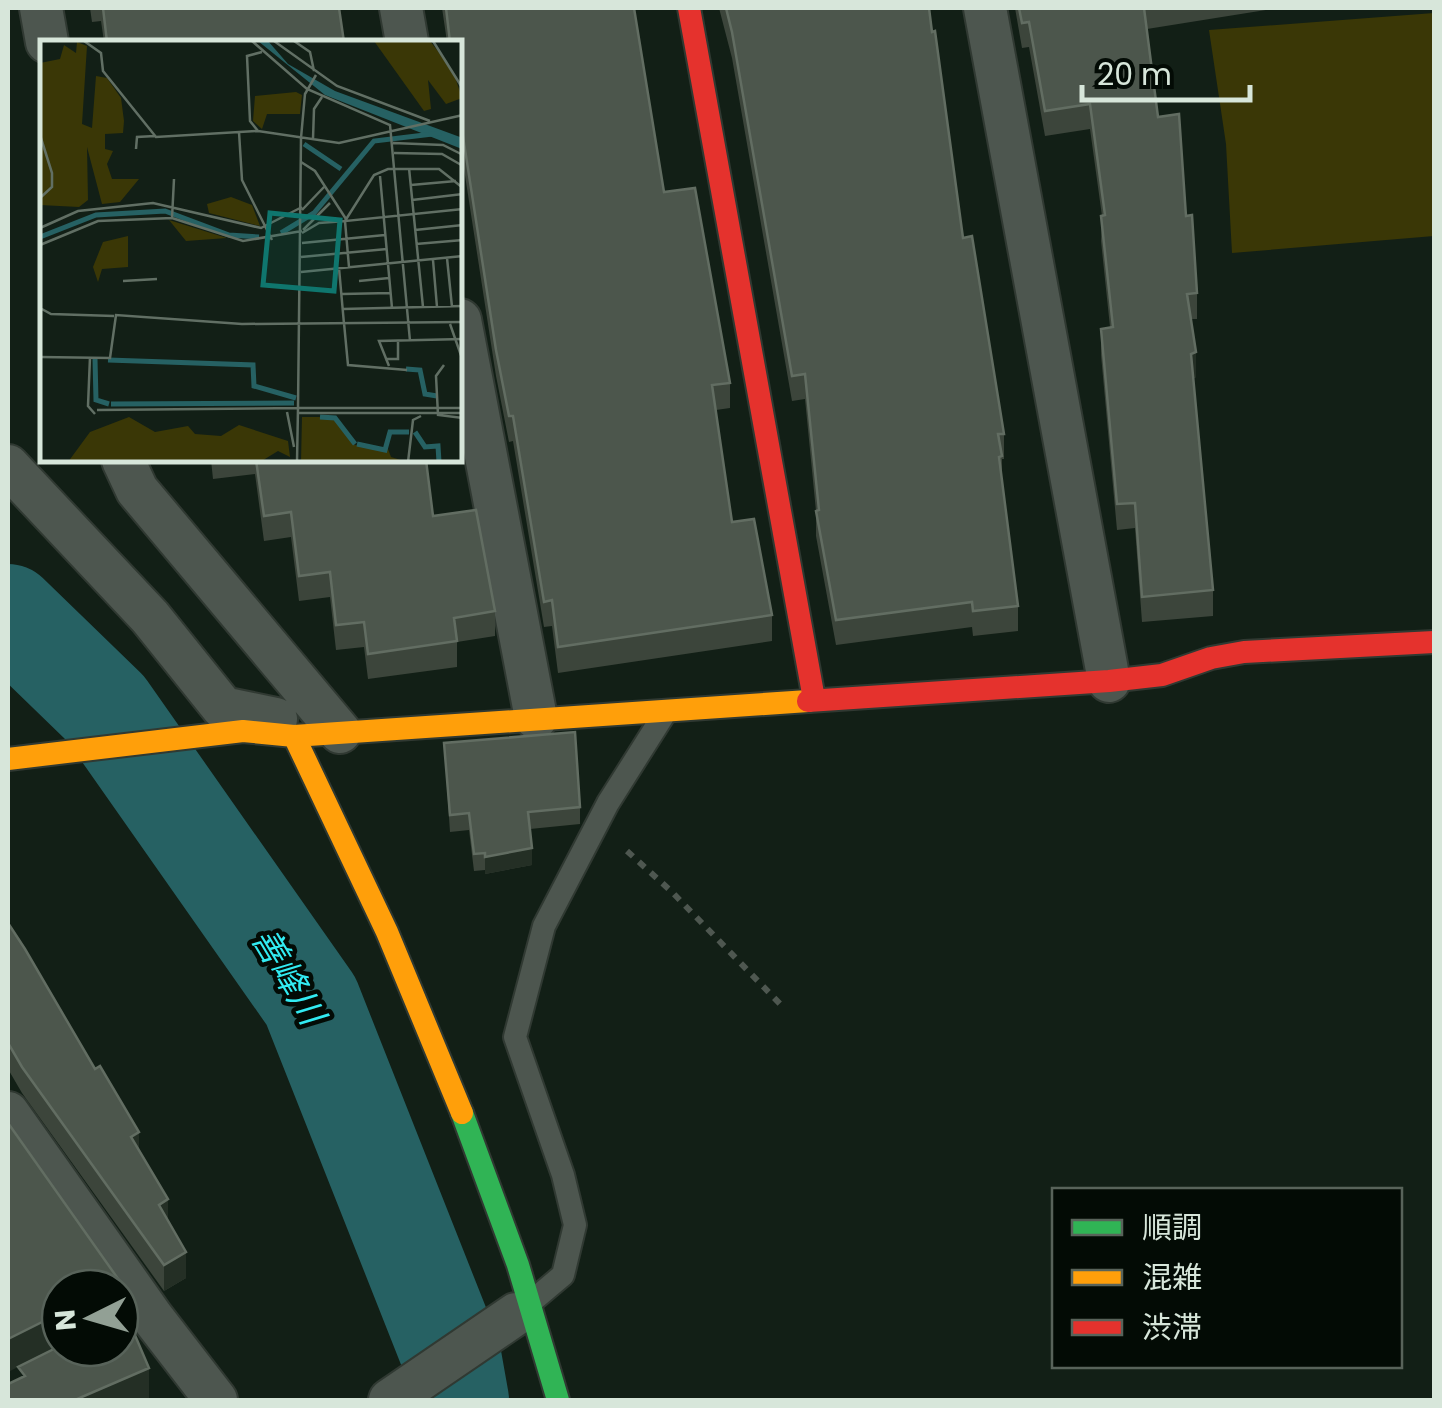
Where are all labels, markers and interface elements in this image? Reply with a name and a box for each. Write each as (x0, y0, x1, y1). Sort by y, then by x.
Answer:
inset map (40, 40, 462, 462)
scale bar (1082, 40, 1250, 102)
text: 20 m (1097, 53, 1172, 96)
water label: 善峰川 (240, 918, 339, 1037)
legend (1052, 1188, 1402, 1368)
text: 順調 (1142, 1206, 1202, 1249)
text: 混雑 (1142, 1256, 1202, 1299)
north arrow (40, 1268, 140, 1368)
text: 渋滞 (1142, 1306, 1202, 1349)
text: N (45, 1308, 86, 1332)

